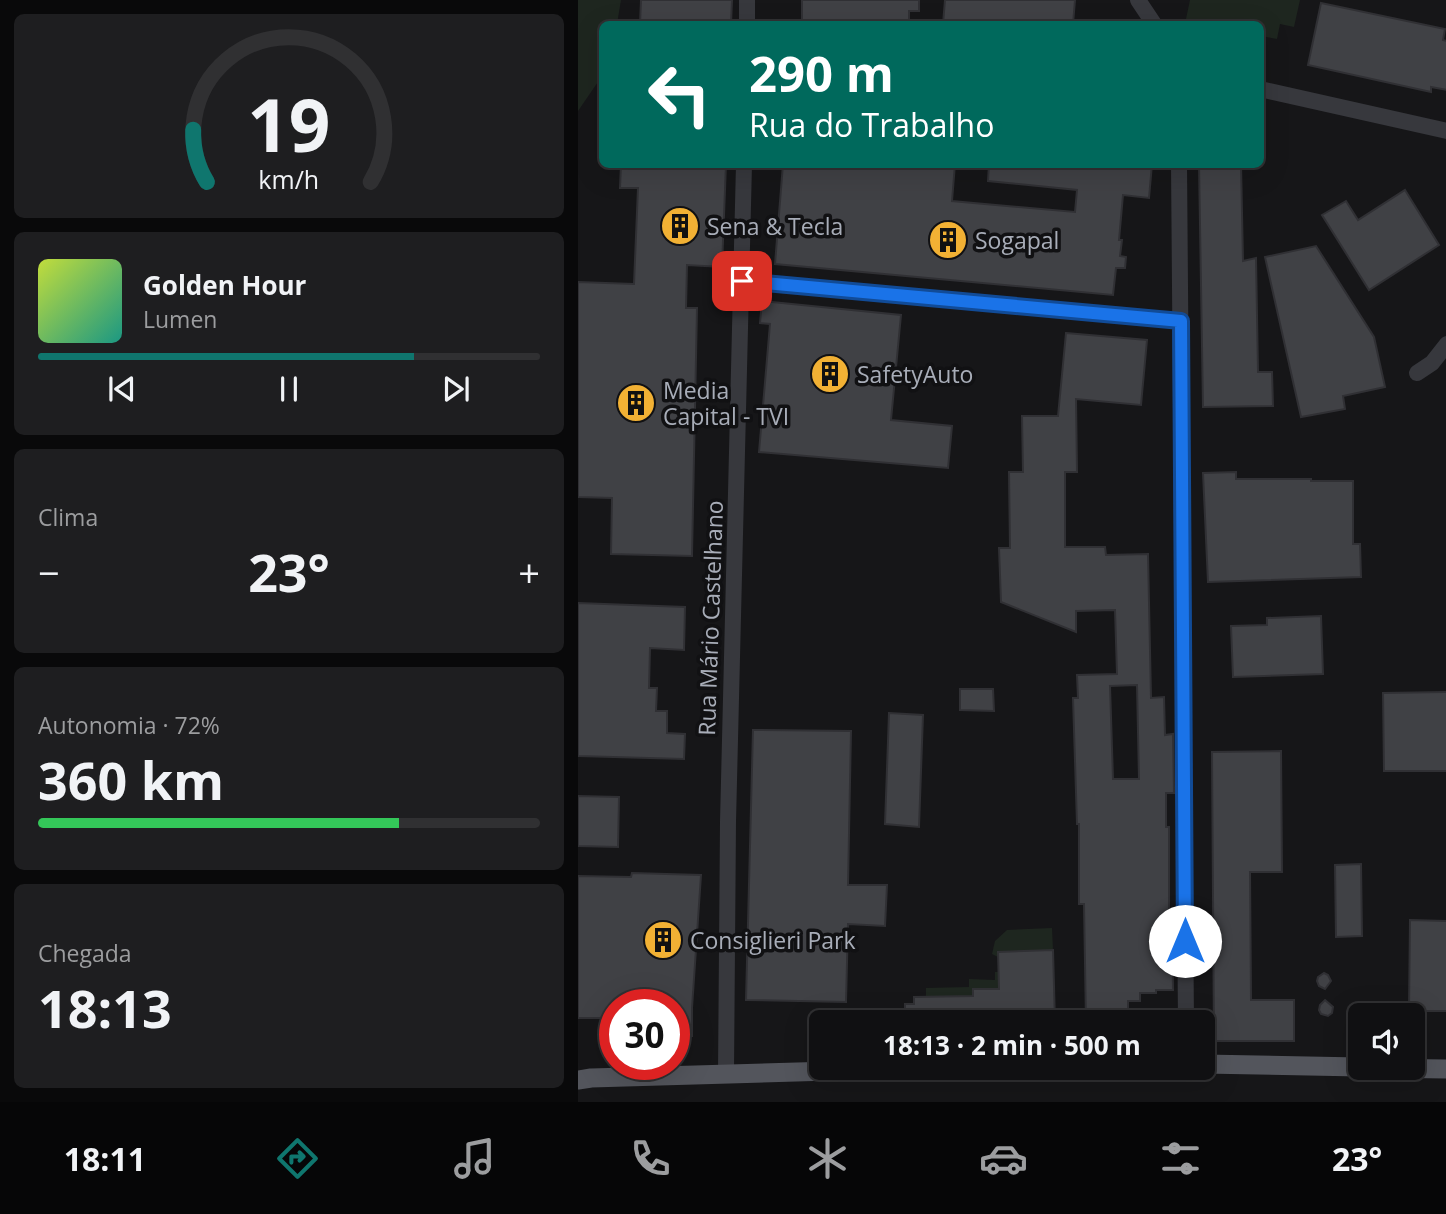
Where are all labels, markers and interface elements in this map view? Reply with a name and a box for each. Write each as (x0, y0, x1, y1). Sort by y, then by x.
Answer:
text: 290 m (749, 40, 894, 106)
icon: left (634, 49, 725, 140)
text: 19 (247, 74, 331, 173)
text: Rua do Trabalho (749, 103, 994, 146)
text: km/h (259, 162, 319, 196)
building icon: Sena & Tecla (659, 205, 701, 247)
place label: Sena & Tecla (707, 210, 843, 242)
building icon: Sogapal (927, 219, 969, 261)
place label: Sogapal (975, 224, 1059, 256)
pin (712, 251, 772, 311)
icon: arrive (723, 262, 761, 300)
text: Golden Hour (143, 267, 306, 303)
text: Lumen (143, 303, 217, 335)
building icon: SafetyAuto (809, 353, 851, 395)
place label: SafetyAuto (857, 358, 973, 390)
icon: previous (103, 370, 141, 408)
icon: pause (270, 370, 308, 408)
icon: next (437, 370, 475, 408)
place label: Media Capital - TVI (663, 374, 789, 432)
building icon: Media Capital - TVI (615, 382, 657, 424)
street label: Rua Mário Castelhano (690, 500, 730, 736)
text: Clima (38, 501, 98, 533)
text: 23° (248, 536, 330, 607)
text: − (38, 546, 60, 598)
text: + (518, 546, 540, 598)
text: Autonomia · 72% (38, 709, 220, 741)
text: 360 km (38, 744, 224, 815)
position arrow (1148, 904, 1222, 978)
building icon: Consiglieri Park (642, 919, 684, 961)
place label: Consiglieri Park (690, 924, 856, 956)
text: Chegada (38, 937, 132, 969)
text: 18:13 (38, 972, 172, 1043)
speed limit sign: 30 (599, 989, 690, 1080)
map controls (1348, 1003, 1425, 1080)
button: sound (1348, 1003, 1425, 1080)
text: 18:13 · 2 min · 500 m (883, 1027, 1141, 1063)
icon: directions (273, 1134, 322, 1183)
icon: music (450, 1134, 499, 1183)
icon: phone (626, 1134, 675, 1183)
icon: climate (803, 1134, 852, 1183)
icon: car (979, 1134, 1028, 1183)
icon: filters (1156, 1134, 1205, 1183)
text: 18:11 (64, 1137, 146, 1180)
text: 23° (1332, 1137, 1382, 1180)

